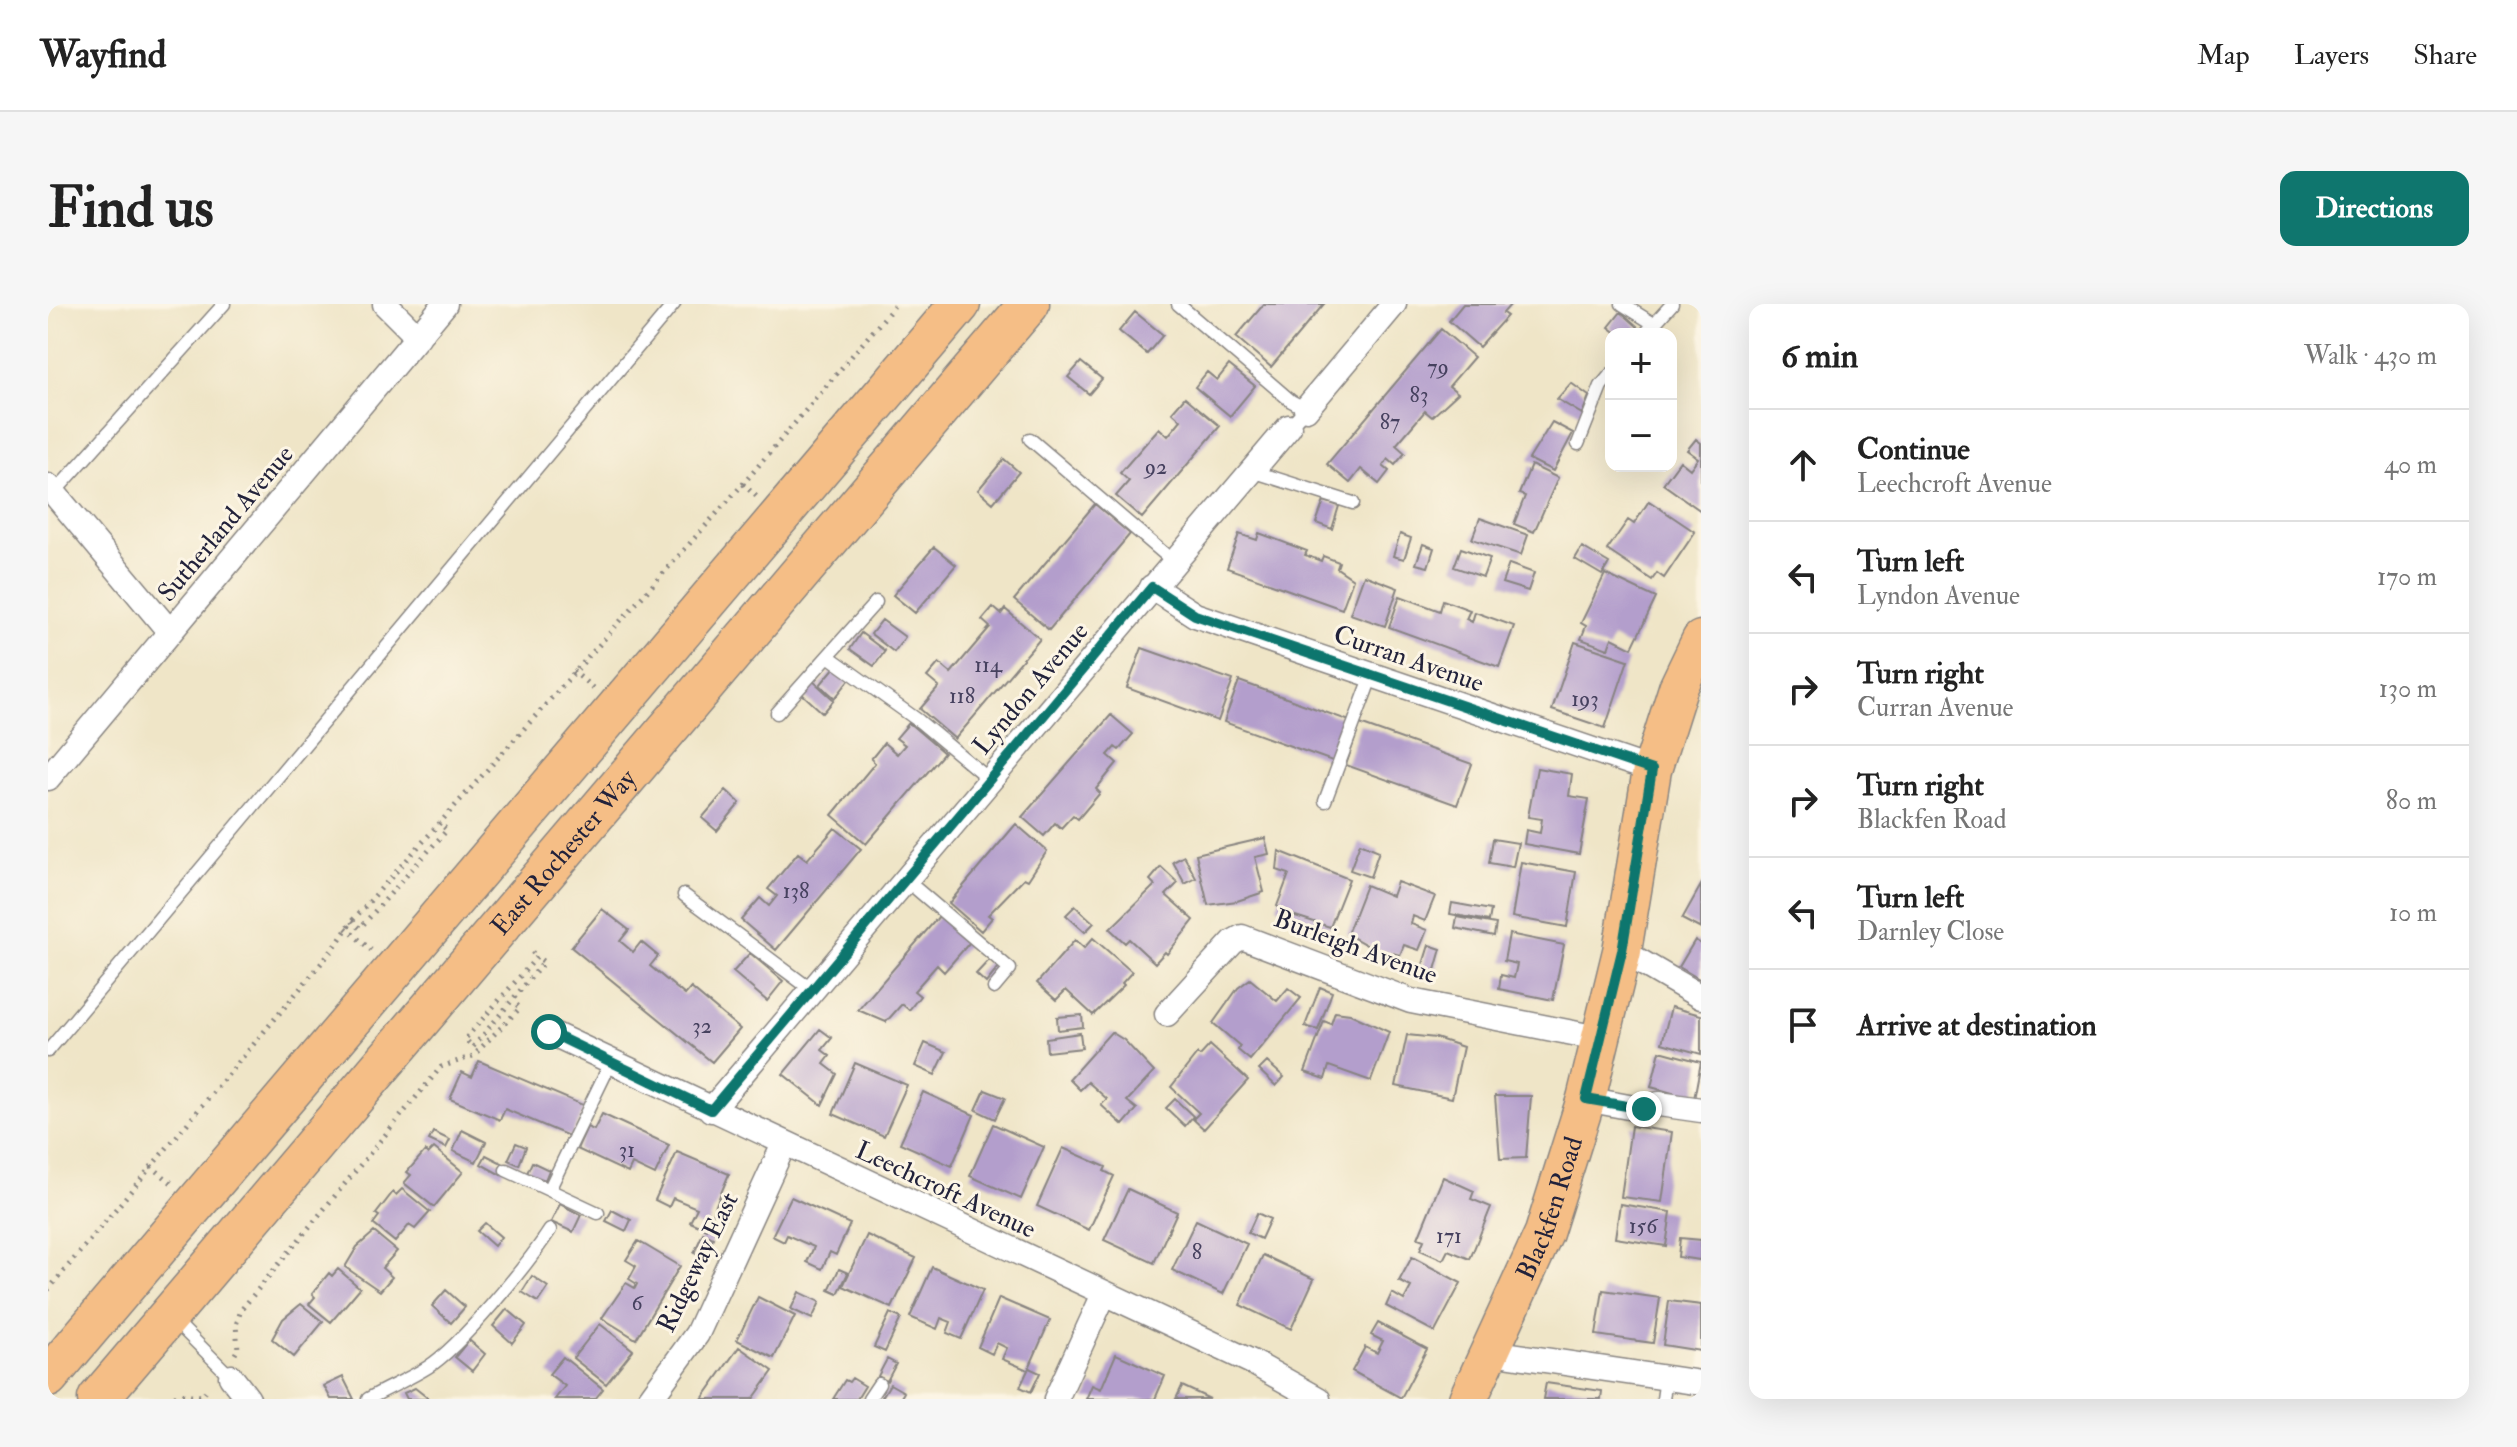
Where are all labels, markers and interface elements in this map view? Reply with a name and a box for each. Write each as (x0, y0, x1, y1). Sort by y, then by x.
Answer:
text: Wayfind (40, 31, 166, 79)
text: Map (2197, 38, 2250, 73)
text: Layers (2294, 38, 2369, 73)
text: Share (2413, 38, 2477, 73)
button: Directions (2280, 171, 2469, 246)
text: Find us (48, 173, 214, 244)
map controls (1605, 328, 1677, 472)
button: + (1605, 328, 1677, 400)
text: 6 min (1781, 335, 1858, 378)
text: Walk · 430 m (2304, 340, 2437, 372)
house number: 79 (1427, 353, 1449, 381)
house number: 83 (1410, 381, 1428, 409)
button: − (1605, 400, 1677, 472)
house number: 87 (1380, 408, 1400, 436)
text: Continue (1857, 431, 1970, 468)
street label: Sutherland Avenue (151, 439, 301, 608)
icon: ahead (1781, 443, 1825, 487)
text: 40 m (2384, 449, 2437, 481)
house number: 92 (1143, 453, 1167, 481)
text: Leechcroft Avenue (1857, 468, 2052, 500)
text: Turn left (1857, 543, 1964, 580)
icon: left (1781, 555, 1825, 599)
text: 170 m (2377, 561, 2437, 593)
text: Lyndon Avenue (1857, 580, 2020, 612)
street label: Lyndon Avenue (966, 616, 1095, 761)
street label: Curran Avenue (1329, 618, 1488, 700)
house number: 114 (974, 651, 1003, 679)
text: Turn right (1857, 655, 1984, 692)
icon: right (1781, 667, 1825, 711)
text: 130 m (2379, 673, 2437, 705)
house number: 118 (949, 682, 975, 710)
house number: 193 (1571, 685, 1599, 713)
text: Curran Avenue (1857, 692, 2013, 724)
street label: East Rochester Way (484, 763, 644, 942)
text: Turn right (1857, 767, 1984, 804)
icon: right (1781, 779, 1825, 823)
text: 80 m (2386, 785, 2437, 817)
text: Blackfen Road (1857, 804, 2007, 836)
house number: 138 (783, 877, 809, 905)
text: Turn left (1857, 879, 1964, 916)
icon: left (1781, 891, 1825, 935)
text: 10 m (2389, 897, 2437, 929)
street label: Burleigh Avenue (1270, 903, 1442, 991)
text: Darnley Close (1857, 916, 2004, 948)
icon: arrive (1781, 1003, 1825, 1047)
text: Arrive at destination (1857, 1007, 2097, 1044)
house number: 32 (692, 1012, 712, 1040)
route start (531, 1014, 567, 1050)
route end (1626, 1091, 1662, 1127)
street label: Blackfen Road (1510, 1133, 1590, 1285)
street label: Leechcroft Avenue (850, 1134, 1041, 1246)
house number: 31 (619, 1136, 635, 1164)
street label: Ridgeway East (650, 1187, 746, 1338)
house number: 156 (1629, 1212, 1659, 1240)
house number: 171 (1436, 1222, 1462, 1250)
house number: 8 (1192, 1238, 1202, 1266)
house number: 6 (631, 1289, 644, 1317)

